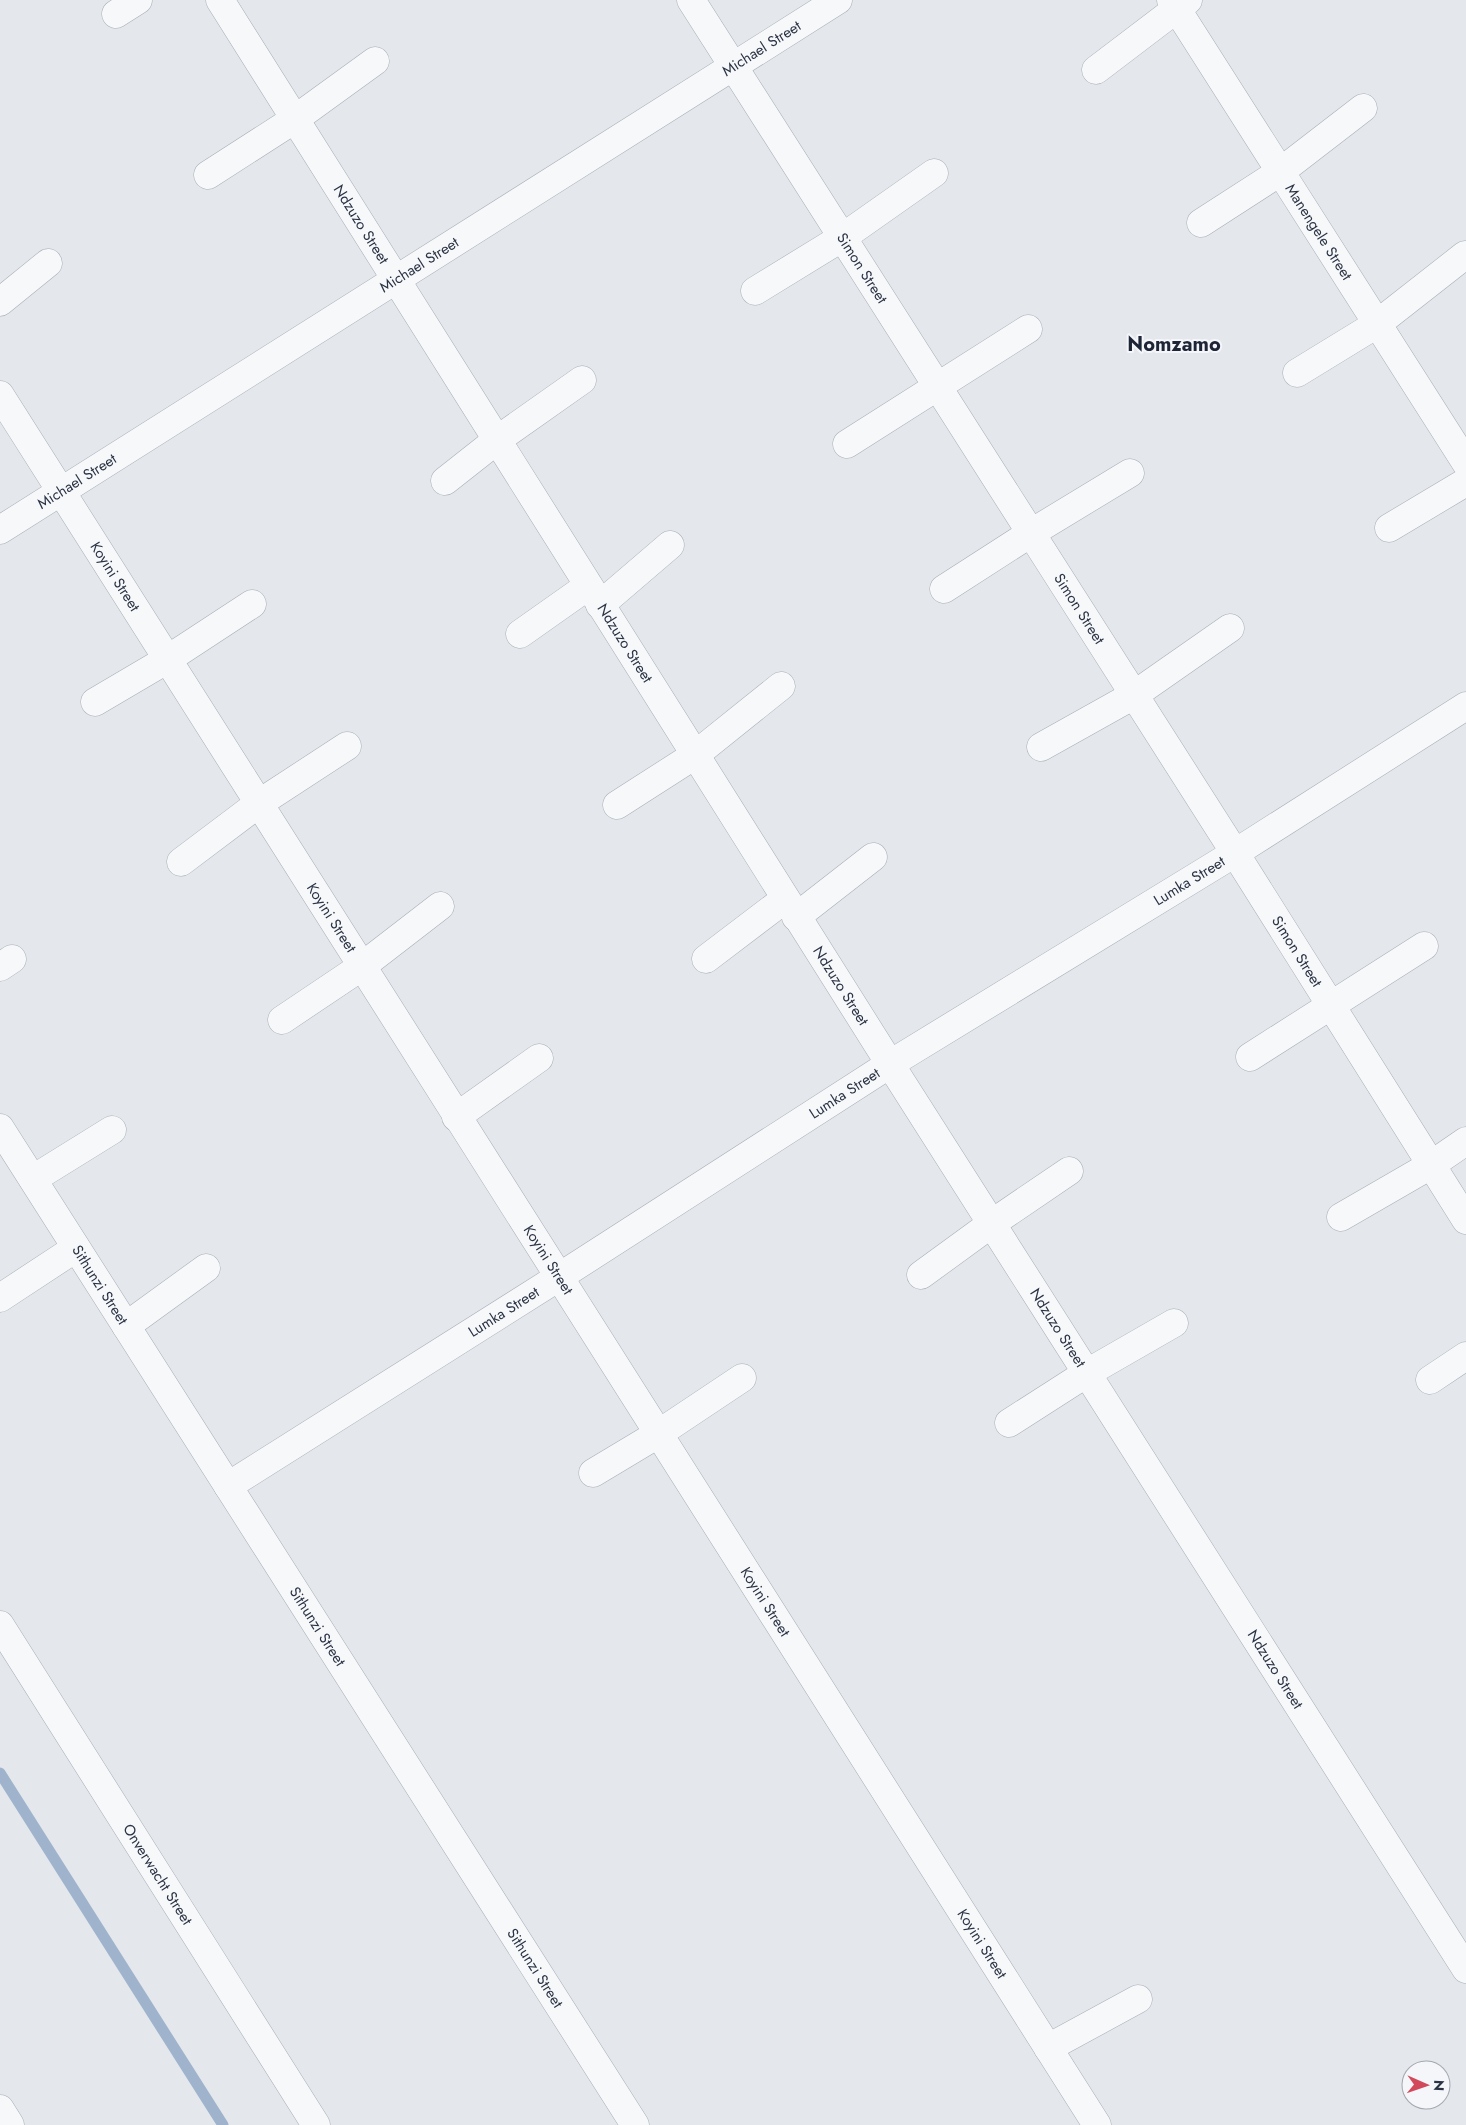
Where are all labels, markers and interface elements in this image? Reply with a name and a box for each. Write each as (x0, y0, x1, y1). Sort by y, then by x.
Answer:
street label: Michael Street (718, 15, 806, 82)
street label: Manengele Street (1280, 179, 1358, 285)
street label: Ndzuzo Street (328, 180, 395, 269)
street label: Simon Street (831, 228, 893, 308)
street label: Michael Street (375, 231, 463, 298)
district label: Nomzamo (1127, 330, 1221, 359)
street label: Michael Street (33, 448, 121, 515)
street label: Koyini Street (85, 537, 146, 616)
street label: Simon Street (1048, 569, 1110, 649)
street label: Ndzuzo Street (592, 599, 658, 687)
street label: Lumka Street (1149, 850, 1230, 911)
street label: Koyini Street (301, 879, 362, 957)
street label: Simon Street (1266, 912, 1328, 992)
street label: Ndzuzo Street (807, 942, 874, 1030)
street label: Lumka Street (805, 1062, 885, 1124)
street label: Koyini Street (518, 1221, 579, 1299)
street label: Sithunzi Street (66, 1241, 134, 1329)
street label: Lumka Street (464, 1281, 544, 1343)
street label: Ndzuzo Street (1024, 1284, 1092, 1372)
street label: Koyini Street (735, 1563, 796, 1641)
street label: Sithunzi Street (284, 1582, 351, 1671)
street label: Ndzuzo Street (1242, 1625, 1309, 1714)
street label: Onverwacht Street (117, 1820, 198, 1930)
street label: Koyini Street (952, 1905, 1013, 1983)
street label: Sithunzi Street (501, 1924, 569, 2013)
north arrow (1401, 2060, 1451, 2110)
text: N (1429, 2080, 1449, 2091)

